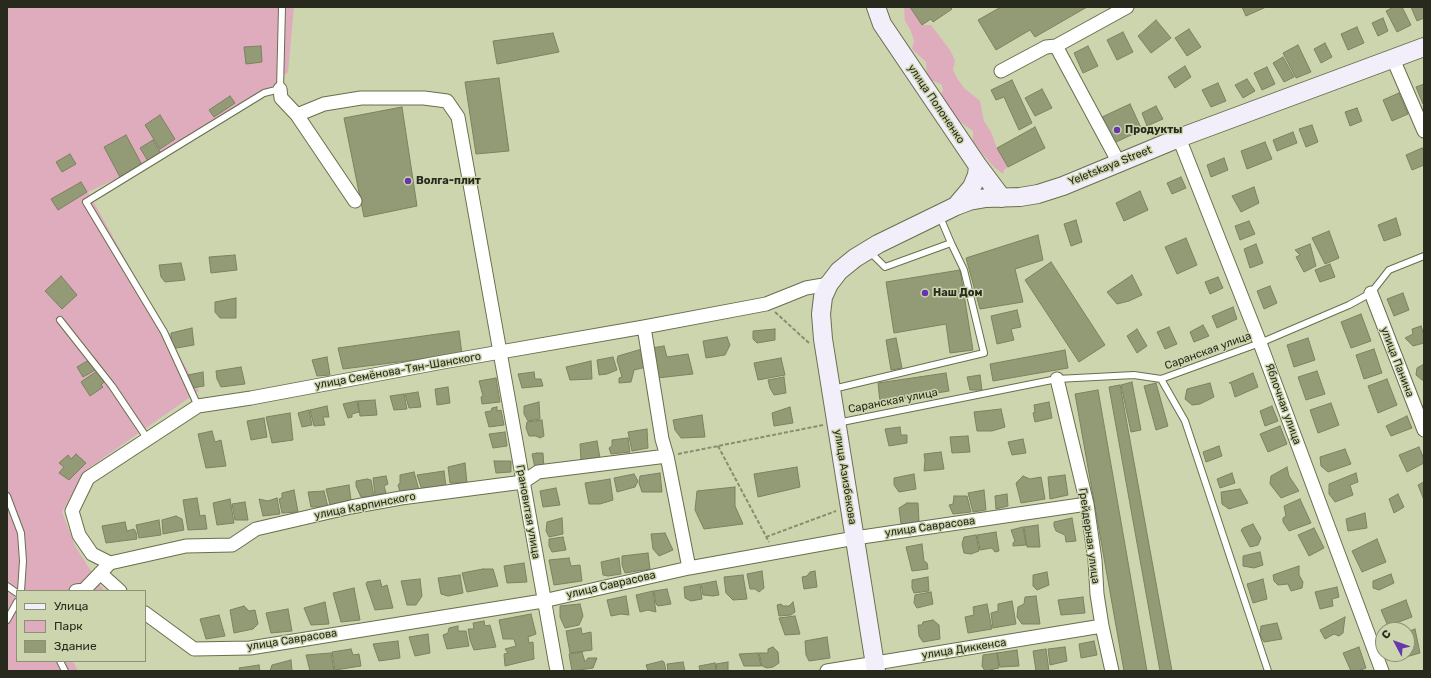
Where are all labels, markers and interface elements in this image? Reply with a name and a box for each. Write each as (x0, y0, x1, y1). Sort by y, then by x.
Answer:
street label: улица Полоненко (905, 62, 967, 146)
place label: Продукты (1125, 123, 1182, 137)
marker: Продукты (1112, 125, 1122, 135)
street label: Yeletskaya Street (1066, 143, 1154, 189)
place label: Волга-плит (416, 174, 481, 188)
marker: Волга-плит (403, 176, 413, 186)
place label: Наш Дом (933, 286, 982, 300)
marker: Наш Дом (920, 288, 930, 298)
street label: улица Панина (1378, 325, 1416, 399)
street label: Саранская улица (1163, 329, 1253, 373)
street label: улица Семёнова-Тян-Шанского (314, 350, 482, 392)
street label: Яблочная улица (1262, 362, 1304, 446)
street label: Саранская улица (847, 386, 939, 416)
street label: улица Азизбекова (831, 428, 859, 526)
street label: Грановитая улица (513, 464, 543, 560)
street label: Грейдерная улица (1076, 487, 1102, 585)
street label: улица Карпинского (313, 490, 417, 522)
street label: улица Саврасова (884, 514, 976, 540)
street label: улица Саврасова (565, 568, 657, 602)
legend (16, 590, 146, 662)
text: Улица (54, 599, 88, 613)
text: Парк (54, 619, 83, 633)
north arrow (1375, 622, 1415, 662)
street label: улица Саврасова (246, 626, 338, 654)
text: С (1379, 627, 1394, 642)
street label: улица Диккенса (921, 636, 1007, 662)
text: Здание (54, 639, 97, 653)

